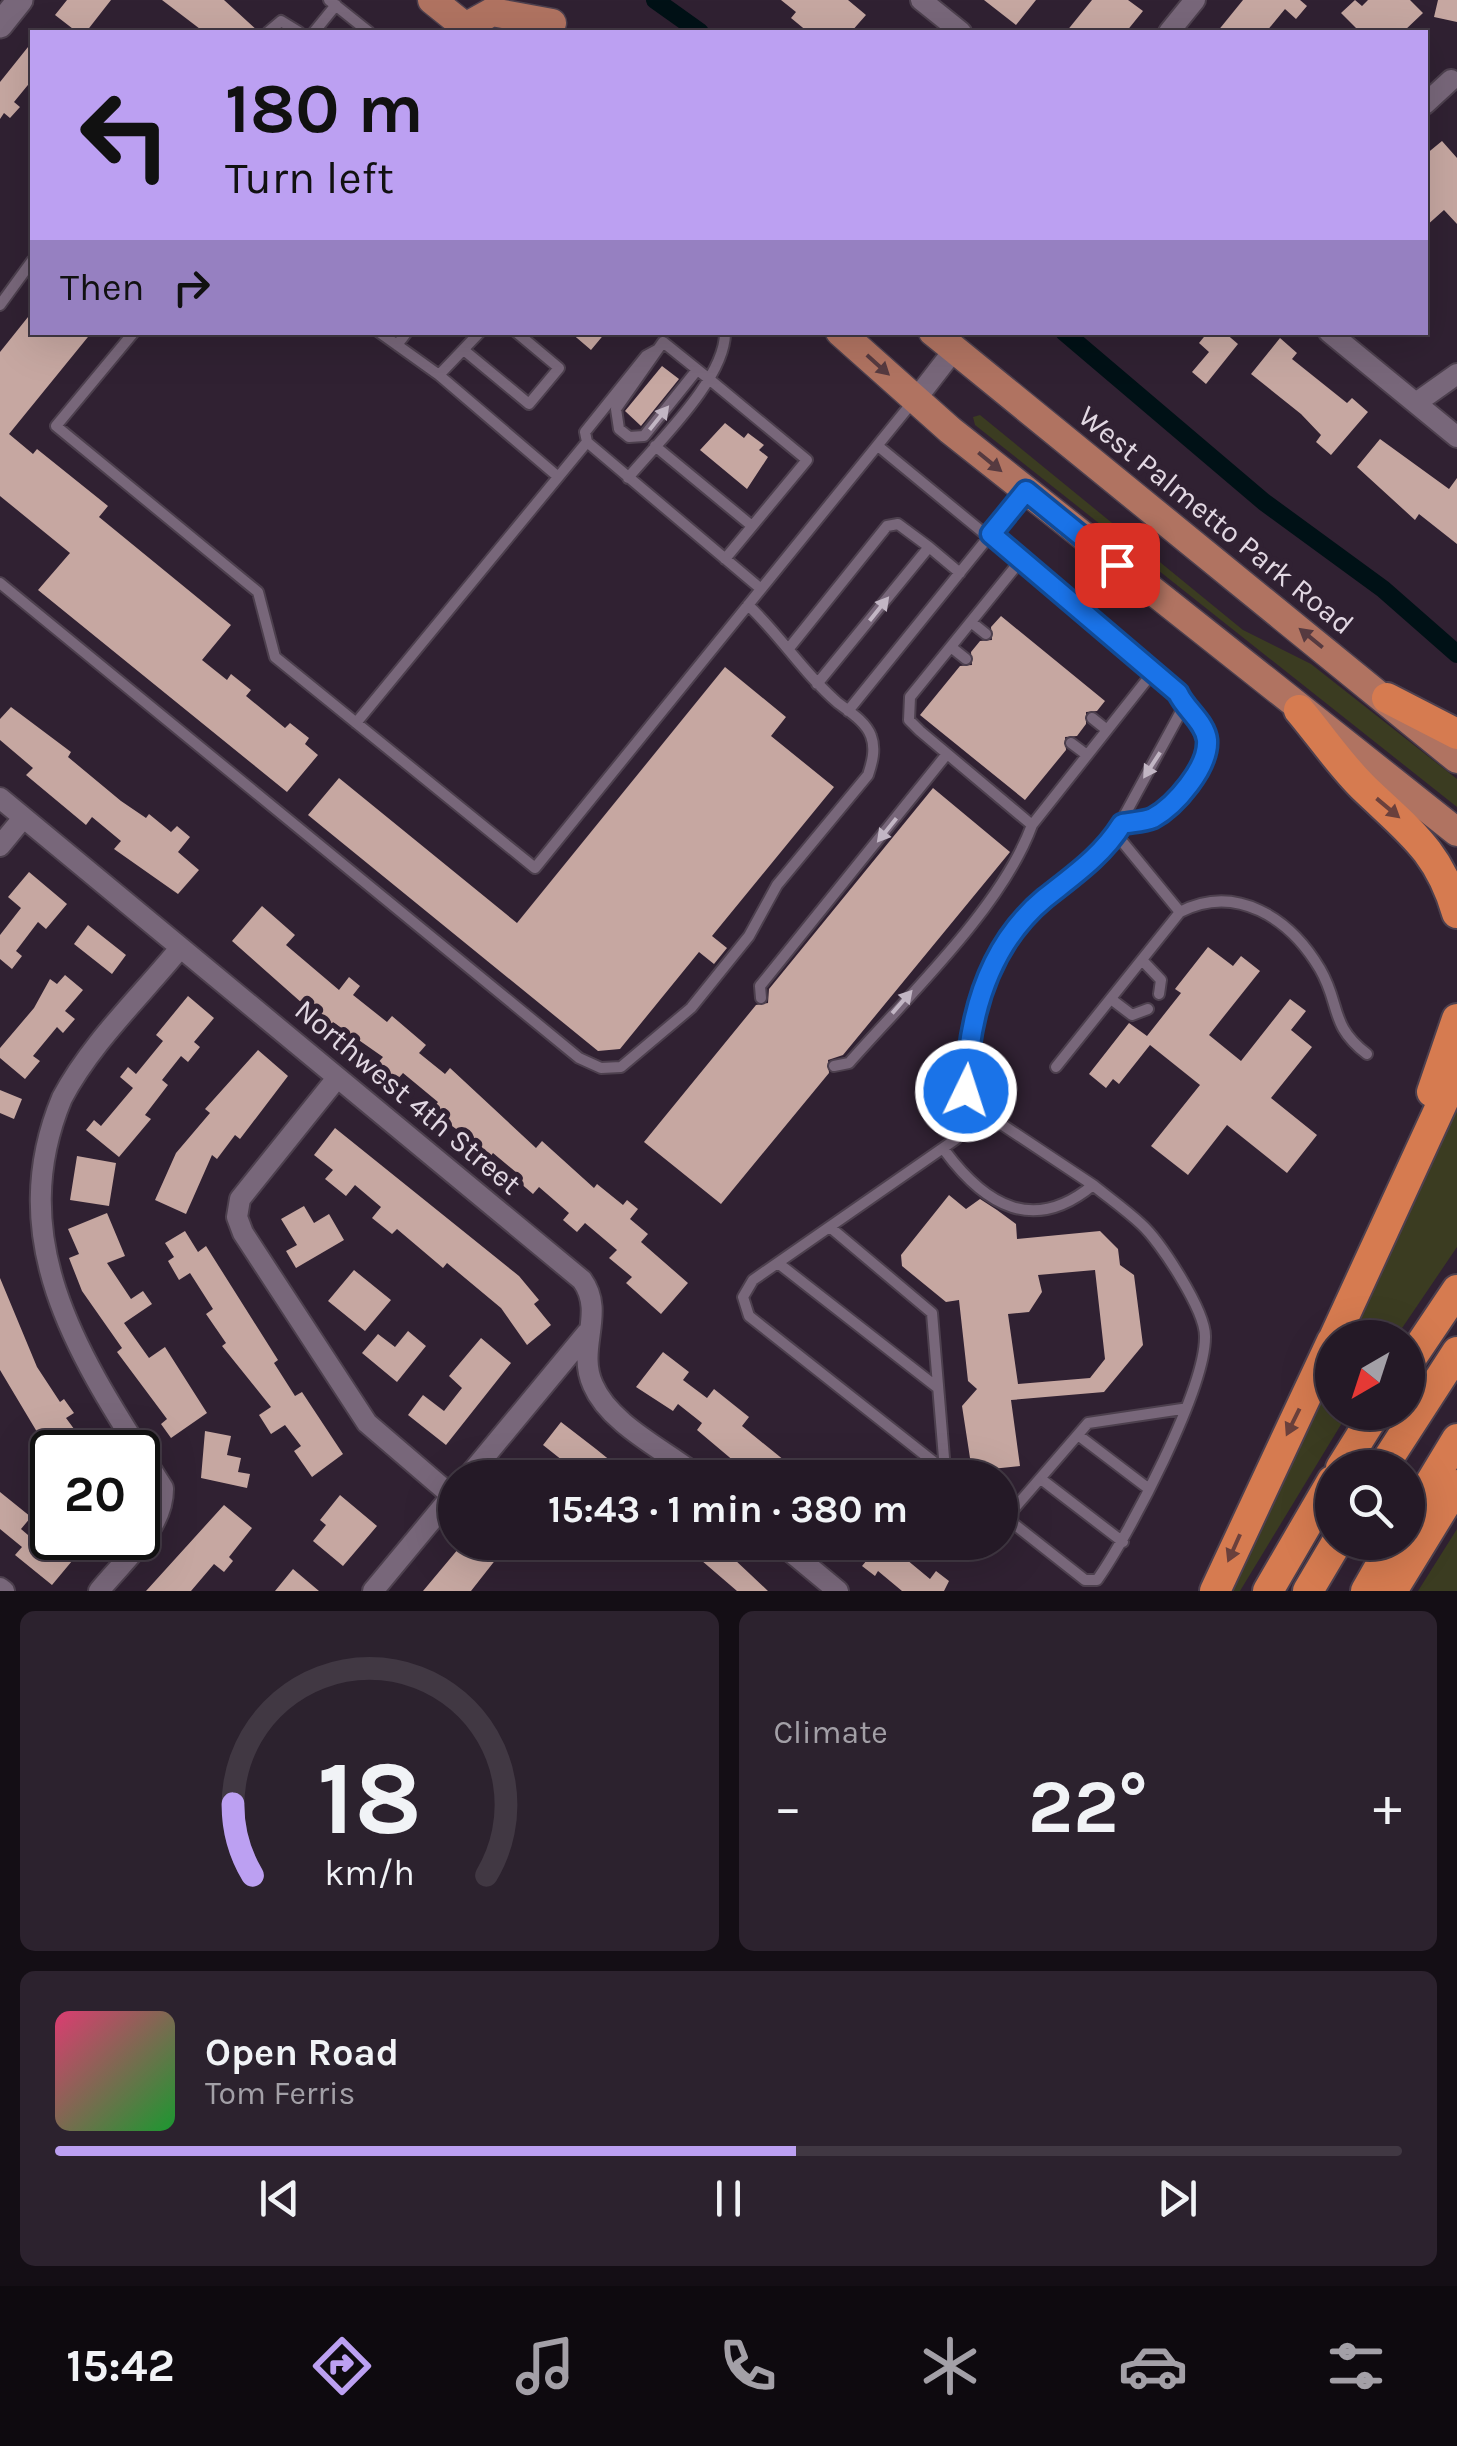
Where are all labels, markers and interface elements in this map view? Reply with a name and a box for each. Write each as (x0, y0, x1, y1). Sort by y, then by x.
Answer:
text: 180 m (225, 68, 424, 150)
icon: left (60, 70, 190, 200)
text: Turn left (225, 152, 394, 204)
icon: right (164, 260, 219, 315)
text: Then (60, 265, 144, 310)
one-way arrow (865, 353, 890, 375)
street label: West Palmetto Park Road (1071, 398, 1361, 642)
one-way arrow (648, 405, 669, 430)
one-way arrow (977, 451, 1002, 472)
pin (1075, 523, 1160, 608)
icon: arrive (1090, 538, 1145, 593)
one-way arrow (868, 596, 889, 621)
one-way arrow (1298, 627, 1324, 648)
one-way arrow (1144, 751, 1162, 778)
one-way arrow (1375, 797, 1400, 818)
one-way arrow (876, 817, 897, 843)
one-way arrow (891, 990, 913, 1015)
street label: Northwest 4th Street (288, 992, 528, 1202)
position arrow (914, 1039, 1018, 1143)
north arrow (1315, 1320, 1425, 1430)
map controls (1315, 1320, 1425, 1560)
one-way arrow (1285, 1408, 1302, 1437)
speed limit sign: 20 (30, 1430, 160, 1560)
button: search (1315, 1450, 1425, 1560)
text: 15:43 · 1 min · 380 m (548, 1487, 908, 1532)
one-way arrow (1226, 1534, 1243, 1563)
text: Climate (774, 1714, 888, 1751)
text: 18 (317, 1738, 421, 1859)
text: 22° (1028, 1763, 1148, 1851)
text: − (774, 1775, 802, 1839)
text: + (1373, 1775, 1402, 1839)
text: km/h (324, 1852, 415, 1894)
text: Open Road (205, 2030, 399, 2075)
text: Tom Ferris (205, 2075, 355, 2112)
icon: previous (252, 2171, 307, 2226)
icon: pause (701, 2171, 756, 2226)
icon: next (1150, 2171, 1205, 2226)
icon: directions (307, 2331, 377, 2401)
icon: music (510, 2331, 580, 2401)
icon: phone (713, 2331, 783, 2401)
icon: climate (915, 2331, 985, 2401)
icon: car (1118, 2331, 1188, 2401)
icon: filters (1321, 2331, 1391, 2401)
text: 15:42 (66, 2340, 175, 2392)

